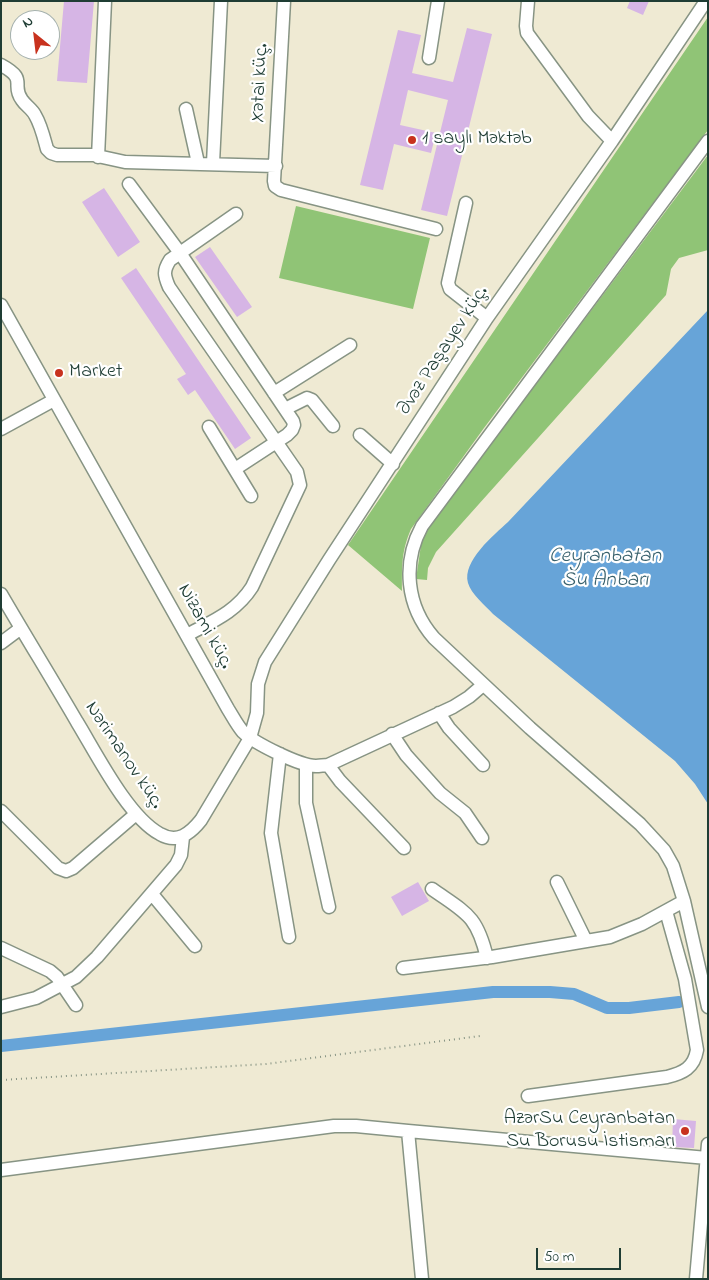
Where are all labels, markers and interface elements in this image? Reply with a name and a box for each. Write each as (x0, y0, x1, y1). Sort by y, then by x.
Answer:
north arrow (10, 10, 60, 60)
text: N (19, 11, 37, 34)
street label: Xətai küç. (247, 43, 275, 123)
place label: 1 saylı Məktəb (422, 128, 531, 152)
marker: 1 saylı Məktəb (406, 134, 418, 146)
street label: Əvəz Paşayev küç. (393, 282, 495, 420)
place label: Market (69, 361, 123, 385)
marker: Market (53, 367, 65, 379)
water label: Ceyranbatan Su Anbarı (549, 545, 661, 595)
street label: Nizami küç. (171, 580, 237, 674)
street label: Nərimanov küç. (78, 698, 168, 814)
place label: AzərSu Ceyranbatan Su Borusu İstismarı (504, 1108, 675, 1155)
marker: AzərSu Ceyranbatan Su Borusu İstismarı (679, 1125, 691, 1137)
scale bar (539, 1238, 624, 1270)
text: 50 m (544, 1246, 574, 1268)

